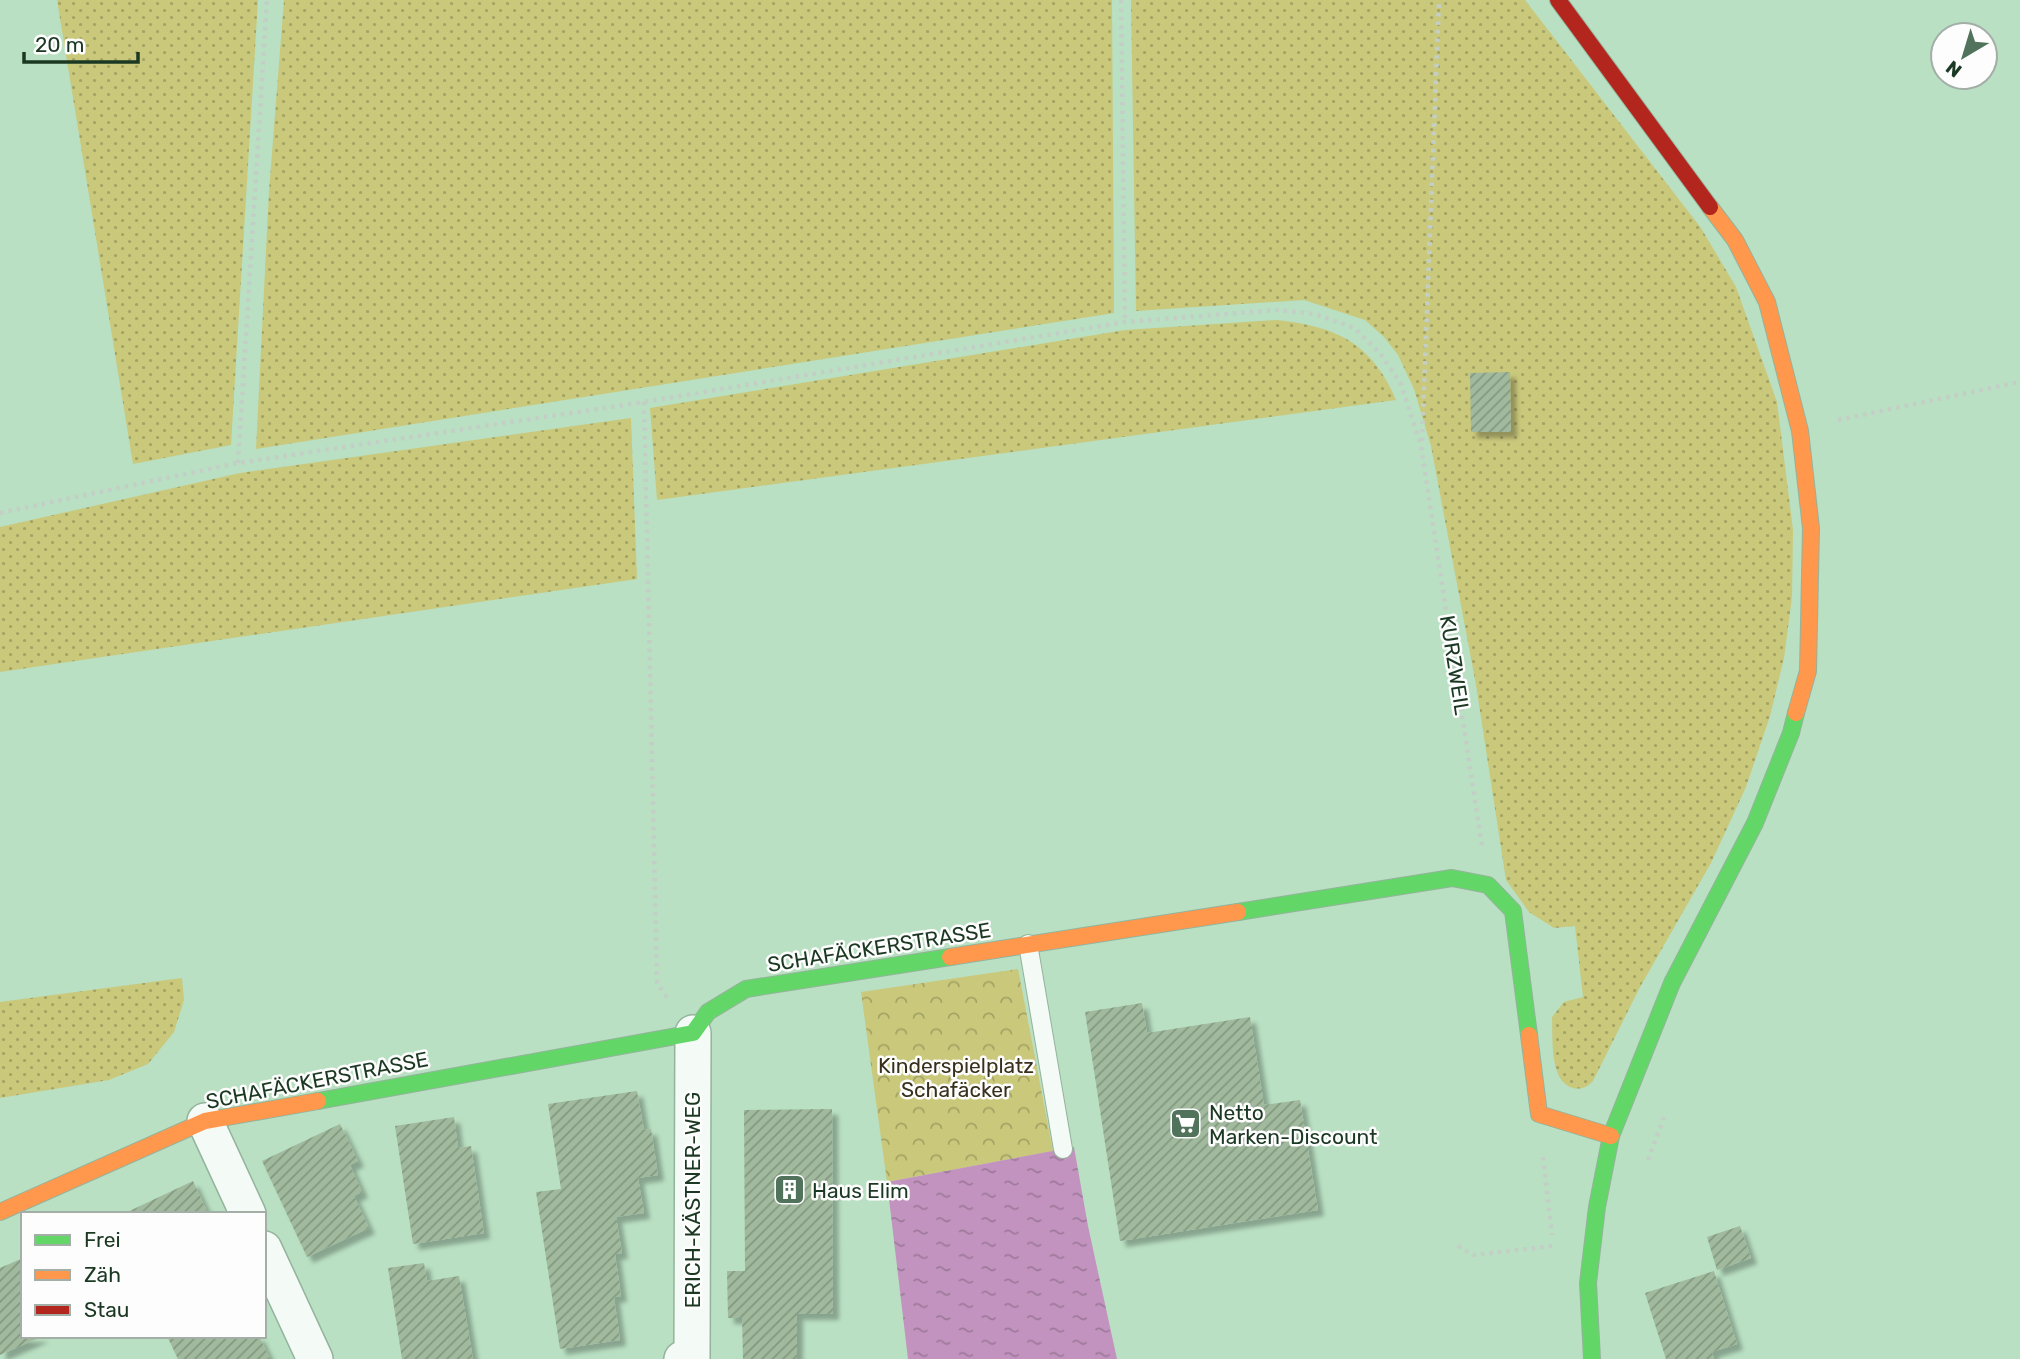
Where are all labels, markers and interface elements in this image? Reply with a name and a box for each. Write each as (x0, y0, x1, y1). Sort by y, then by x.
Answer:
scale bar (24, 21, 138, 65)
north arrow (1929, 21, 1999, 91)
text: 20 m (35, 32, 84, 57)
text: N (1941, 56, 1966, 82)
street label: KURZWEIL (1435, 613, 1475, 717)
street label: SCHAFÄCKERSTRASSE (765, 917, 993, 977)
street label: SCHAFÄCKERSTRASSE (204, 1046, 430, 1114)
park label: Kinderspielplatz Schafäcker (878, 1053, 1034, 1102)
street label: ERICH-KÄSTNER-WEG (680, 1092, 705, 1308)
place label: Netto Marken-Discount (1209, 1100, 1377, 1149)
supermarket icon: Netto Marken-Discount (1169, 1107, 1203, 1141)
building icon: Haus Elim (772, 1173, 806, 1207)
place label: Haus Elim (812, 1178, 909, 1203)
legend (21, 1212, 266, 1338)
text: Frei (84, 1227, 121, 1252)
text: Zäh (84, 1262, 121, 1287)
text: Stau (84, 1297, 130, 1322)

